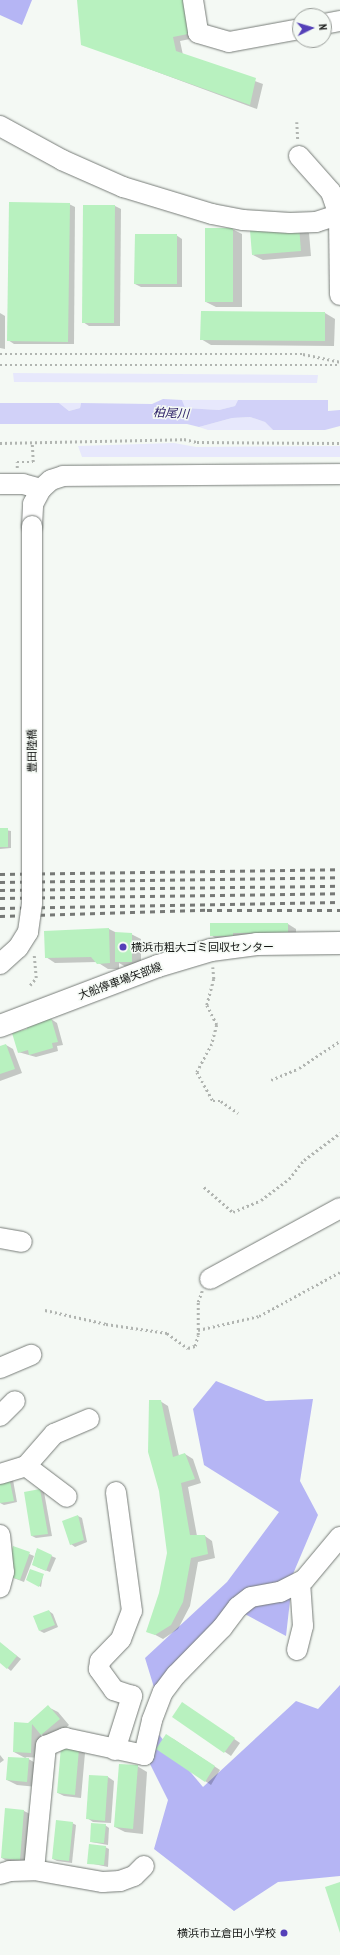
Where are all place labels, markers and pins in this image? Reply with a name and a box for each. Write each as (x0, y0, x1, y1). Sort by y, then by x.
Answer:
place label: 横浜市粗大ゴミ回収センター (131, 940, 274, 954)
marker: 横浜市粗大ゴミ回収センター (118, 942, 128, 952)
place label: 横浜市立倉田小学校 (177, 1926, 276, 1940)
marker: 横浜市立倉田小学校 (279, 1928, 289, 1938)

